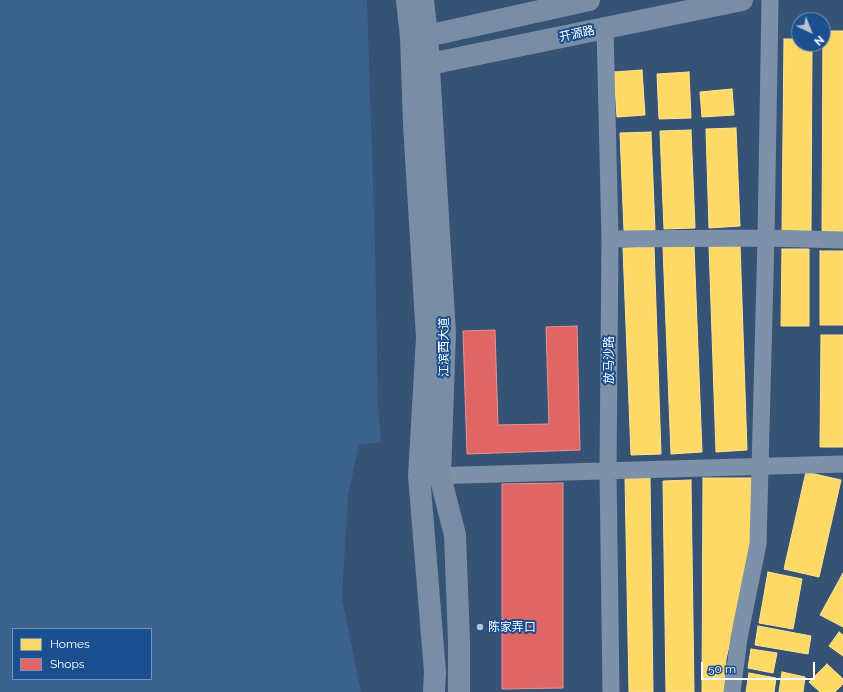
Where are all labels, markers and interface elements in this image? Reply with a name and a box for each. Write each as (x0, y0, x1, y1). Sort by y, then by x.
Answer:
north arrow (791, 12, 831, 52)
street label: 开源路 (558, 23, 596, 45)
text: N (811, 33, 826, 48)
street label: 江滨西大道 (437, 317, 451, 377)
street label: 放马沙路 (602, 336, 616, 384)
place label: 陈家弄口 (488, 620, 536, 634)
marker: 陈家弄口 (475, 622, 485, 632)
legend (12, 628, 152, 680)
text: Homes (50, 637, 90, 651)
scale bar (703, 654, 817, 680)
text: Shops (50, 657, 85, 671)
text: 50 m (708, 662, 736, 676)

